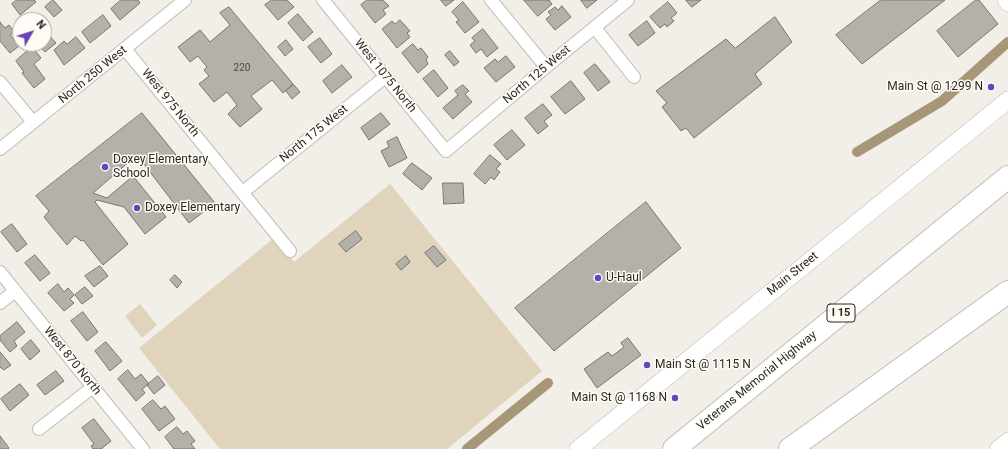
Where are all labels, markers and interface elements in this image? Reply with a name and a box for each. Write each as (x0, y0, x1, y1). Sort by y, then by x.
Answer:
north arrow (12, 12, 52, 52)
text: N (33, 18, 48, 32)
street label: West 1075 North (351, 36, 419, 116)
street label: North 250 West (56, 43, 130, 107)
street label: North 125 West (500, 43, 574, 107)
house number: 220 (234, 62, 250, 74)
street label: West 975 North (138, 66, 202, 140)
place label: Main St @ 1299 N (887, 80, 983, 94)
marker: Main St @ 1299 N (986, 82, 996, 92)
street label: North 175 West (277, 102, 351, 166)
place label: Doxey Elementary School (113, 153, 208, 181)
marker: Doxey Elementary School (100, 162, 110, 172)
place label: Doxey Elementary (145, 201, 240, 215)
marker: Doxey Elementary (132, 203, 142, 213)
street label: Main Street (765, 249, 821, 299)
place label: U-Haul (606, 271, 642, 285)
marker: U-Haul (593, 273, 603, 283)
road number: I 15 (827, 304, 855, 322)
street label: West 870 North (40, 324, 104, 398)
street label: Veterans Memorial Highway (694, 328, 820, 434)
place label: Main St @ 1115 N (655, 358, 751, 372)
marker: Main St @ 1115 N (642, 360, 652, 370)
place label: Main St @ 1168 N (571, 391, 667, 405)
marker: Main St @ 1168 N (670, 393, 680, 403)

